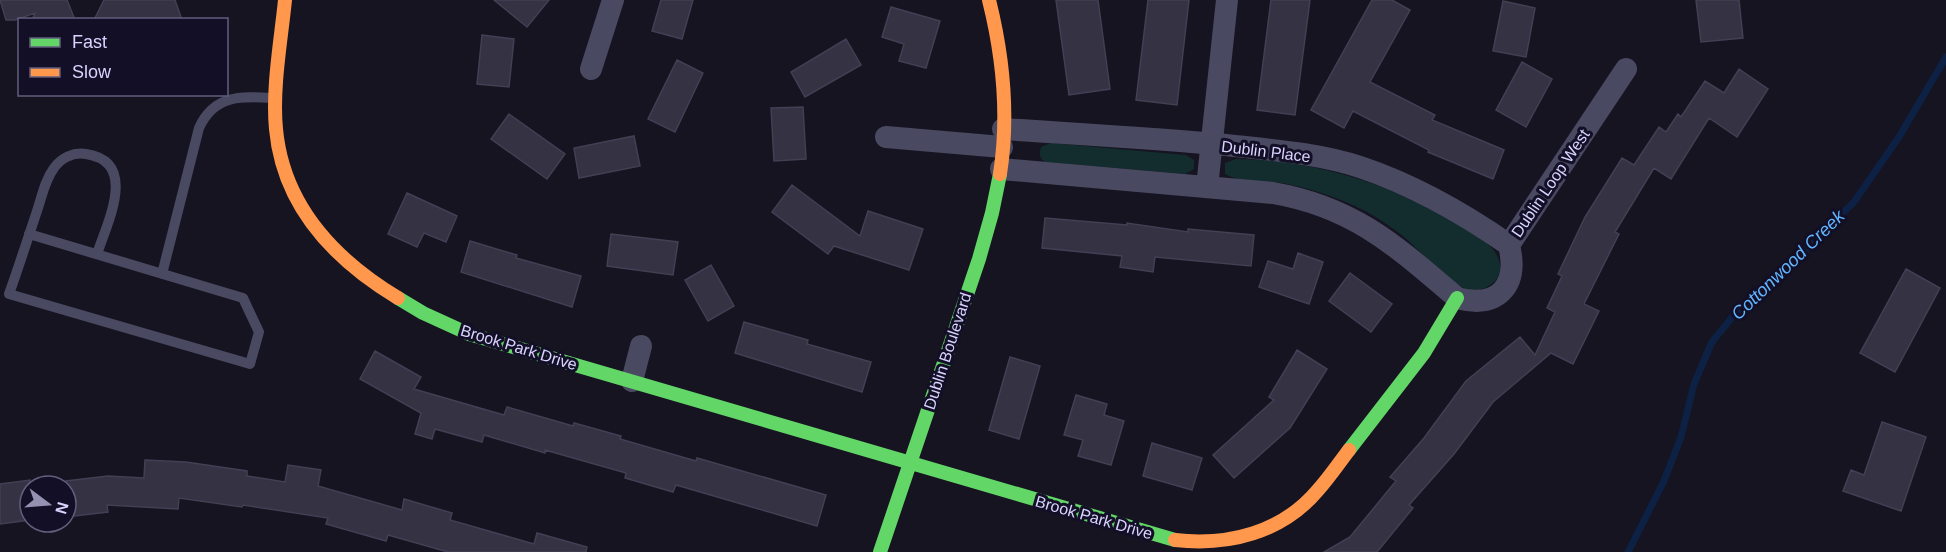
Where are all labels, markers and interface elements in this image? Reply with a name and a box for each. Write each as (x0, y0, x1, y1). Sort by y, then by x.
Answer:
legend (18, 18, 228, 96)
text: Fast (72, 32, 107, 52)
text: Slow (72, 62, 112, 82)
street label: Dublin Loop West (1508, 126, 1593, 240)
street label: Dublin Place (1220, 138, 1312, 165)
water label: Cottonwood Creek (1727, 205, 1849, 324)
street label: Dublin Boulevard (921, 291, 974, 412)
street label: Brook Park Drive (459, 322, 579, 373)
north arrow (18, 474, 78, 534)
street label: Brook Park Drive (1033, 493, 1154, 542)
text: N (52, 500, 72, 516)

